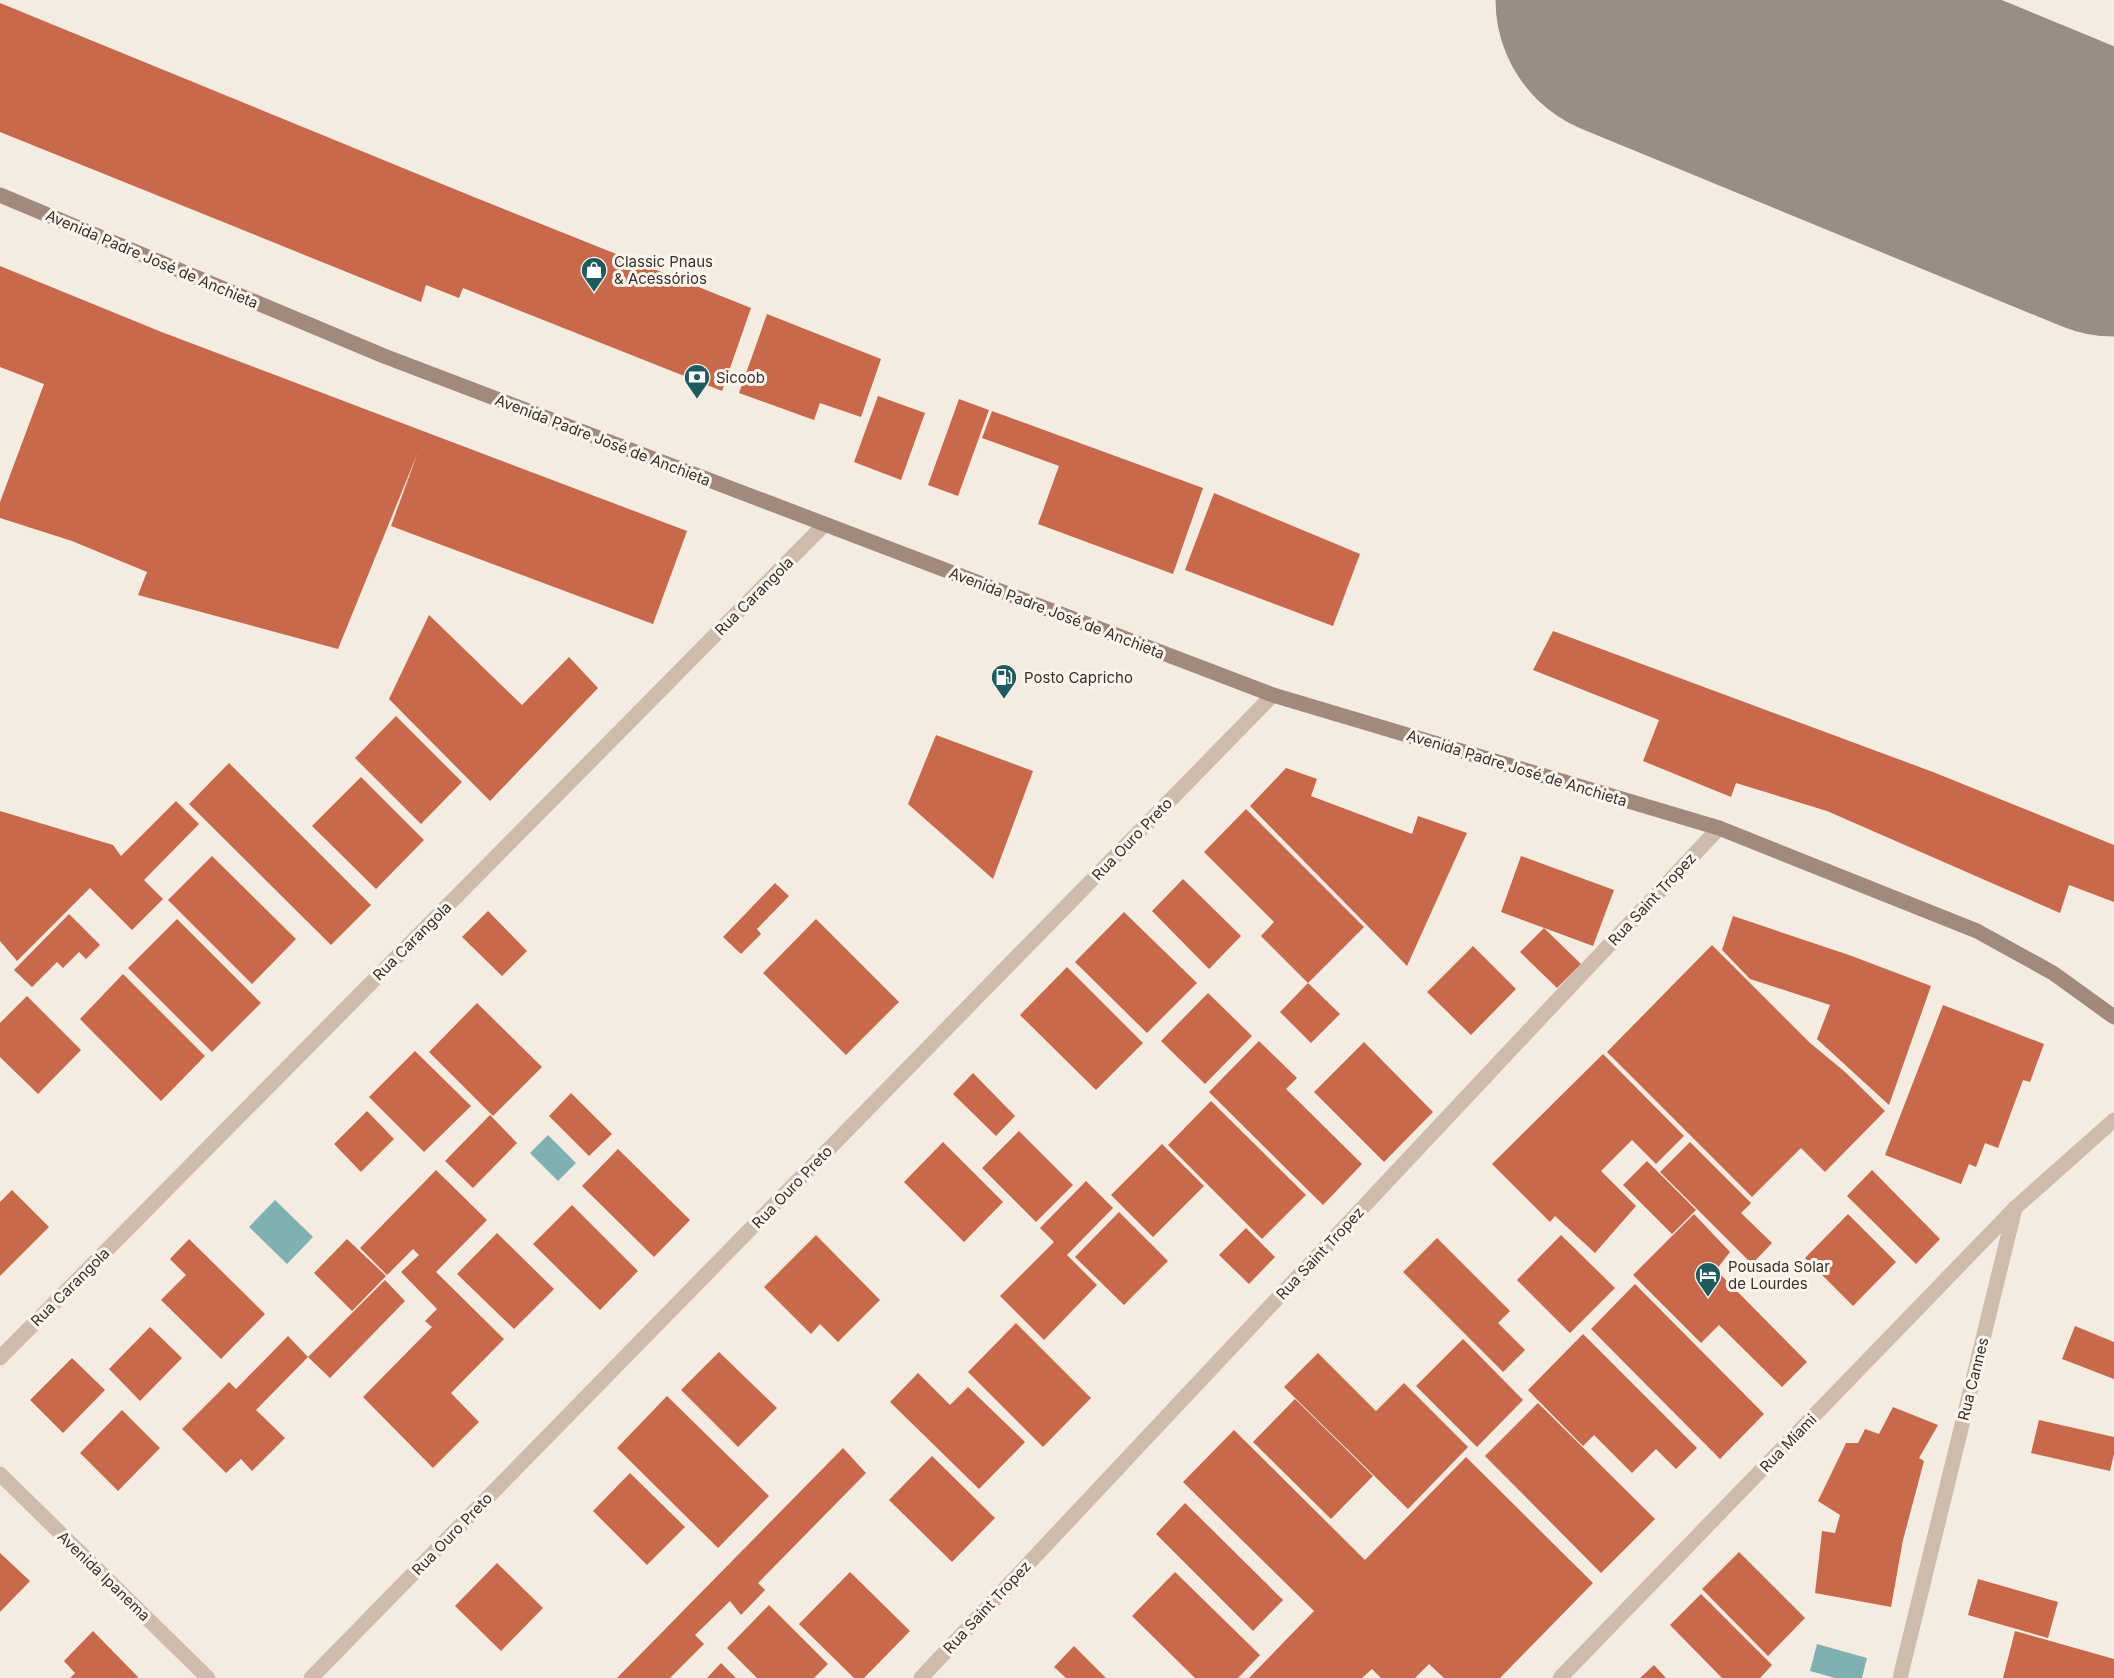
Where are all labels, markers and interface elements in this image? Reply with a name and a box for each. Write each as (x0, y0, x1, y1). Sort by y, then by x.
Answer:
street label: Avenida Padre José de Anchieta (43, 205, 261, 313)
place label: Classic Pnaus & Acessórios (614, 252, 713, 288)
shop icon: Classic Pnaus & Acessórios (579, 255, 609, 293)
bank icon: Sicoob (682, 362, 712, 400)
place label: Sicoob (716, 368, 765, 387)
street label: Avenida Padre José de Anchieta (493, 390, 713, 490)
street label: Rua Carangola (711, 553, 797, 639)
street label: Avenida Padre José de Anchieta (947, 563, 1167, 663)
fuel station icon: Posto Capricho (989, 662, 1019, 700)
place label: Posto Capricho (1024, 668, 1133, 687)
street label: Avenida Padre José de Anchieta (1405, 725, 1629, 811)
street label: Rua Ouro Preto (1088, 794, 1176, 884)
street label: Rua Saint Tropez (1604, 849, 1700, 949)
street label: Rua Carangola (369, 898, 455, 984)
street label: Rua Ouro Preto (748, 1142, 836, 1232)
street label: Rua Saint Tropez (1272, 1203, 1368, 1303)
street label: Rua Carangola (27, 1244, 113, 1330)
place label: Pousada Solar de Lourdes (1728, 1257, 1830, 1293)
hotel icon: Pousada Solar de Lourdes (1693, 1260, 1723, 1298)
street label: Rua Cannes (1954, 1335, 1993, 1423)
street label: Rua Miami (1756, 1410, 1820, 1476)
street label: Rua Ouro Preto (408, 1489, 496, 1579)
street label: Avenida Ipanema (54, 1527, 154, 1625)
street label: Rua Saint Tropez (939, 1557, 1035, 1657)

